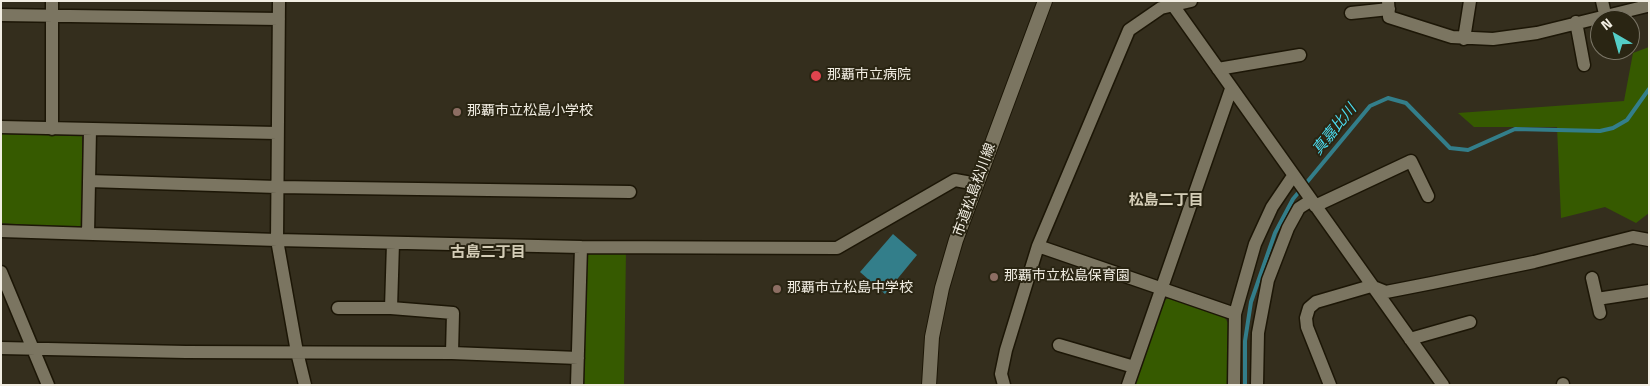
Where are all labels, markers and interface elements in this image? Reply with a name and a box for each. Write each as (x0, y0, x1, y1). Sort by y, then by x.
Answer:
north arrow (1590, 10, 1640, 60)
text: N (1596, 12, 1616, 35)
place label: 那覇市立病院 (827, 68, 911, 84)
marker: 那覇市立病院 (809, 69, 823, 83)
water label: 真嘉比川 (1309, 101, 1361, 159)
place label: 那覇市立松島小学校 (467, 104, 593, 120)
marker: 那覇市立松島小学校 (451, 106, 463, 118)
street label: 市道松島松川線 (950, 141, 1000, 239)
district label: 松島二丁目 (1129, 192, 1203, 210)
district label: 古島二丁目 (451, 244, 525, 262)
place label: 那覇市立松島保育園 (1004, 269, 1130, 285)
marker: 那覇市立松島保育園 (988, 271, 1000, 283)
place label: 那覇市立松島中学校 (787, 281, 913, 297)
marker: 那覇市立松島中学校 (771, 283, 783, 295)

